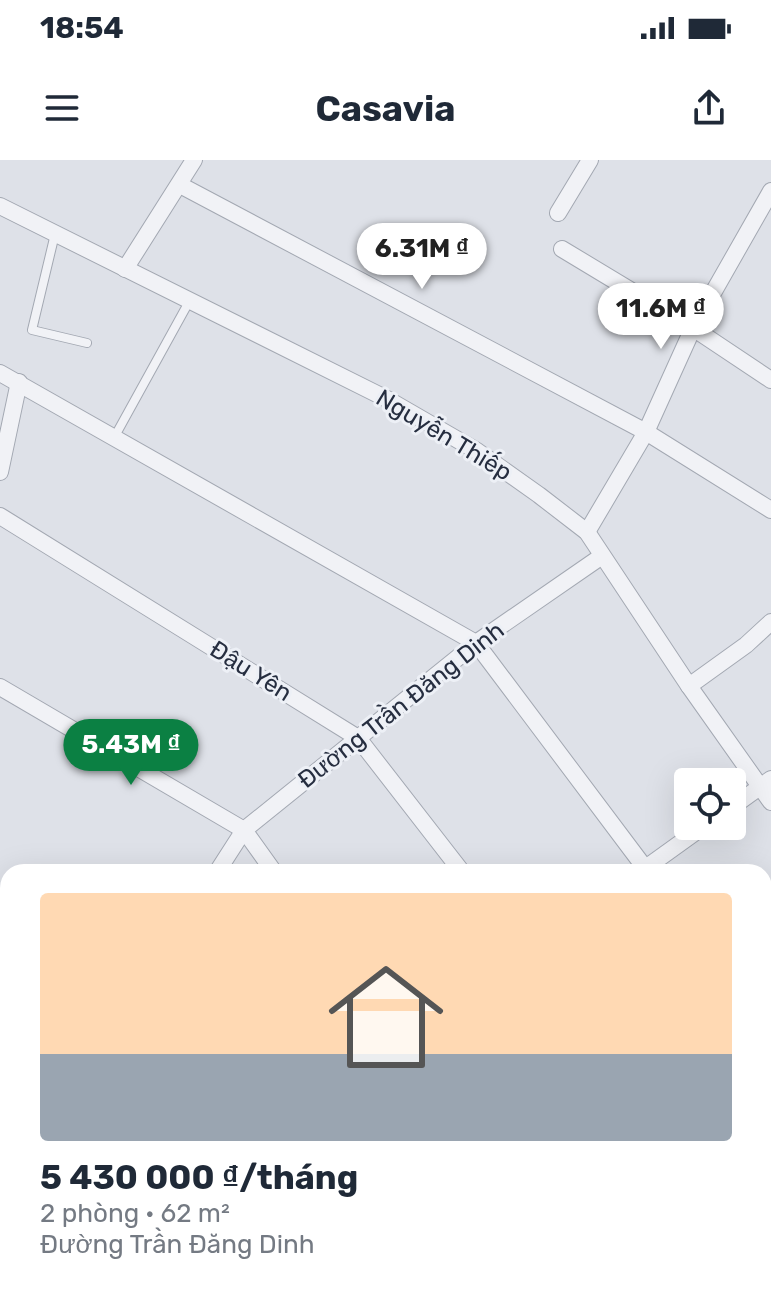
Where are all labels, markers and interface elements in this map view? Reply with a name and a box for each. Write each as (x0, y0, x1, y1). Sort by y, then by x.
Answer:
text: 18:54 (40, 10, 124, 46)
icon: menu (40, 86, 84, 130)
icon: share (687, 86, 731, 130)
text: Casavia (315, 87, 456, 130)
pin: 6.31M ₫ (348, 223, 496, 291)
text: 6.31M ₫ (375, 233, 469, 264)
pin: 11.6M ₫ (587, 283, 735, 351)
text: 11.6M ₫ (616, 293, 706, 324)
street label: Nguyễn Thiếp (371, 382, 518, 486)
street label: Đường Trần Đăng Dinh (291, 614, 509, 794)
street label: Đậu Yên (205, 635, 297, 707)
pin: 5.43M ₫ (57, 719, 205, 787)
text: 5.43M ₫ (81, 729, 181, 760)
map controls (674, 768, 746, 840)
button: locate (674, 768, 746, 840)
icon: home (314, 945, 458, 1089)
text: 5 430 000 ₫/tháng (40, 1157, 358, 1198)
text: 2 phòng · 62 m² (40, 1198, 230, 1229)
text: Đường Trần Đăng Dinh (40, 1229, 315, 1260)

